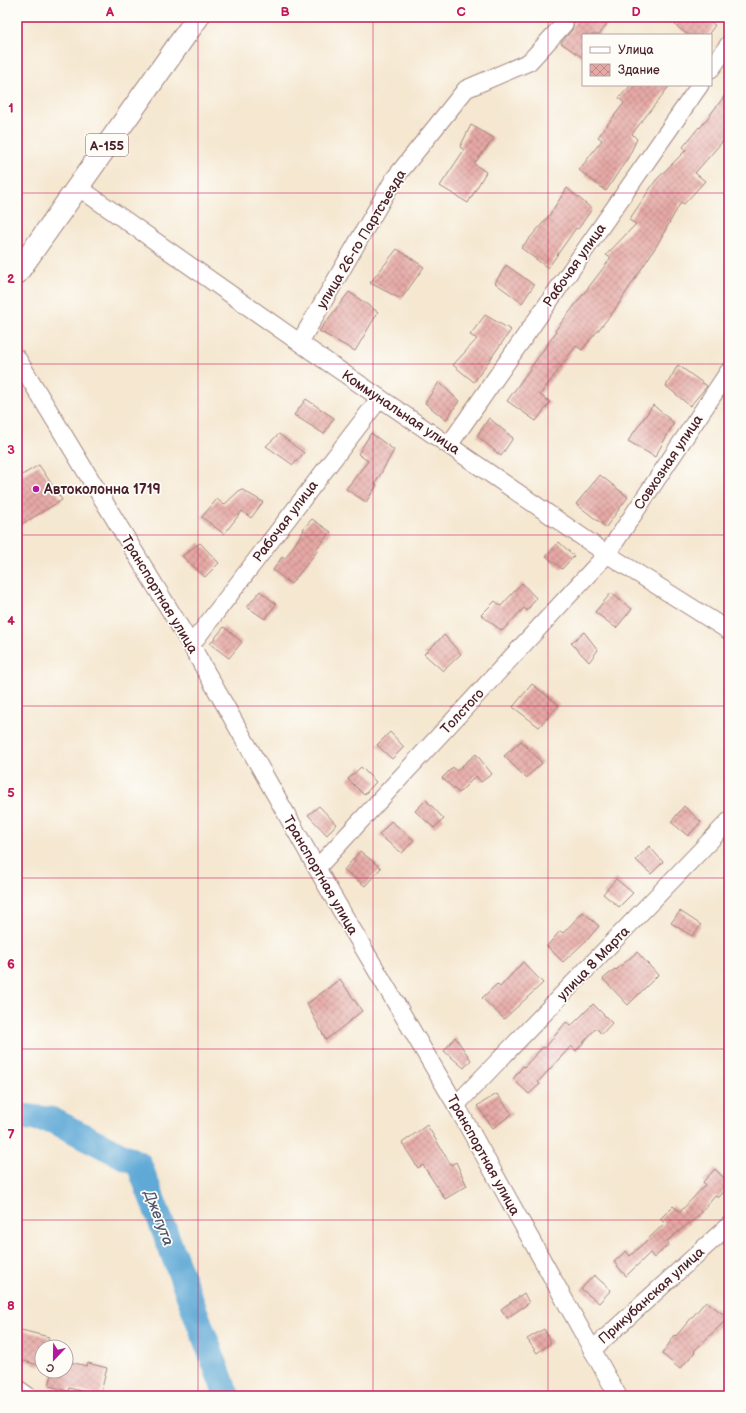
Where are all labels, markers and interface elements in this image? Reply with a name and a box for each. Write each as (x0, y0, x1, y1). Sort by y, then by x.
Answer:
text: A (105, 4, 114, 20)
text: B (280, 4, 290, 20)
text: C (456, 4, 466, 20)
text: D (631, 4, 641, 20)
legend (582, 34, 712, 86)
text: Улица (618, 43, 654, 58)
text: Здание (618, 63, 660, 78)
text: 1 (8, 100, 14, 116)
road number: А-155 (86, 134, 128, 156)
street label: улица 26-го Партсъезда (313, 166, 410, 312)
street label: Рабочая улица (539, 220, 610, 310)
text: 2 (7, 271, 15, 287)
street label: Коммунальная улица (338, 367, 464, 459)
street label: Совхозная улица (630, 411, 707, 513)
text: 3 (7, 442, 15, 458)
street label: Рабочая улица (249, 477, 322, 566)
place label: Автоколонна 1719 (43, 481, 161, 498)
marker: Автоколонна 1719 (31, 484, 41, 494)
street label: Транспортная улица (117, 532, 202, 657)
text: 4 (7, 613, 15, 629)
street label: Толстого (437, 685, 488, 738)
text: 5 (7, 785, 15, 801)
street label: Транспортная улица (279, 812, 362, 939)
street label: улица 8 Марта (554, 922, 634, 1004)
text: 6 (7, 956, 15, 972)
street label: Транспортная улица (443, 1092, 524, 1219)
text: 7 (7, 1127, 15, 1143)
water label: Джегута (139, 1187, 178, 1249)
street label: Прикубанская улица (595, 1243, 708, 1347)
text: 8 (7, 1298, 15, 1314)
north arrow (34, 1339, 74, 1379)
text: С (44, 1360, 56, 1375)

